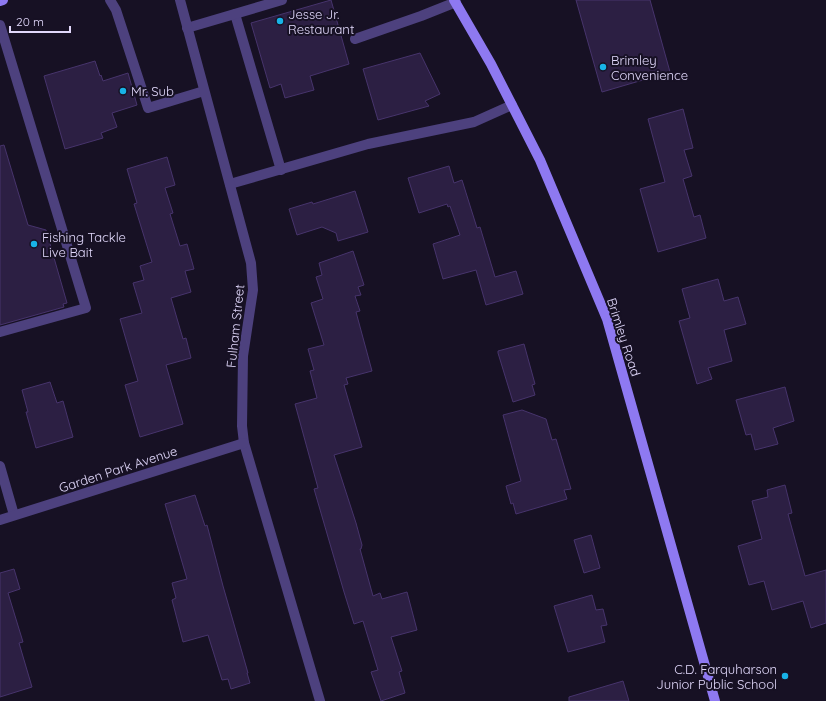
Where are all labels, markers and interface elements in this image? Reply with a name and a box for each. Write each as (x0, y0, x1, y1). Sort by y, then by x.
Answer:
place label: Jesse Jr. Restaurant (288, 6, 354, 37)
scale bar (10, 8, 70, 34)
text: 20 m (16, 14, 44, 29)
marker: Jesse Jr. Restaurant (275, 16, 285, 26)
place label: Brimley Convenience (611, 52, 688, 83)
marker: Brimley Convenience (598, 62, 608, 72)
place label: Mr. Sub (131, 83, 174, 99)
marker: Mr. Sub (118, 86, 128, 96)
place label: Fishing Tackle Live Bait (42, 229, 126, 260)
marker: Fishing Tackle Live Bait (29, 239, 39, 249)
street label: Fulham Street (223, 284, 247, 368)
street label: Brimley Road (604, 296, 644, 378)
street label: Garden Park Avenue (57, 442, 179, 496)
place label: C.D. Farquharson Junior Public School (656, 661, 777, 692)
marker: C.D. Farquharson Junior Public School (780, 671, 790, 681)

